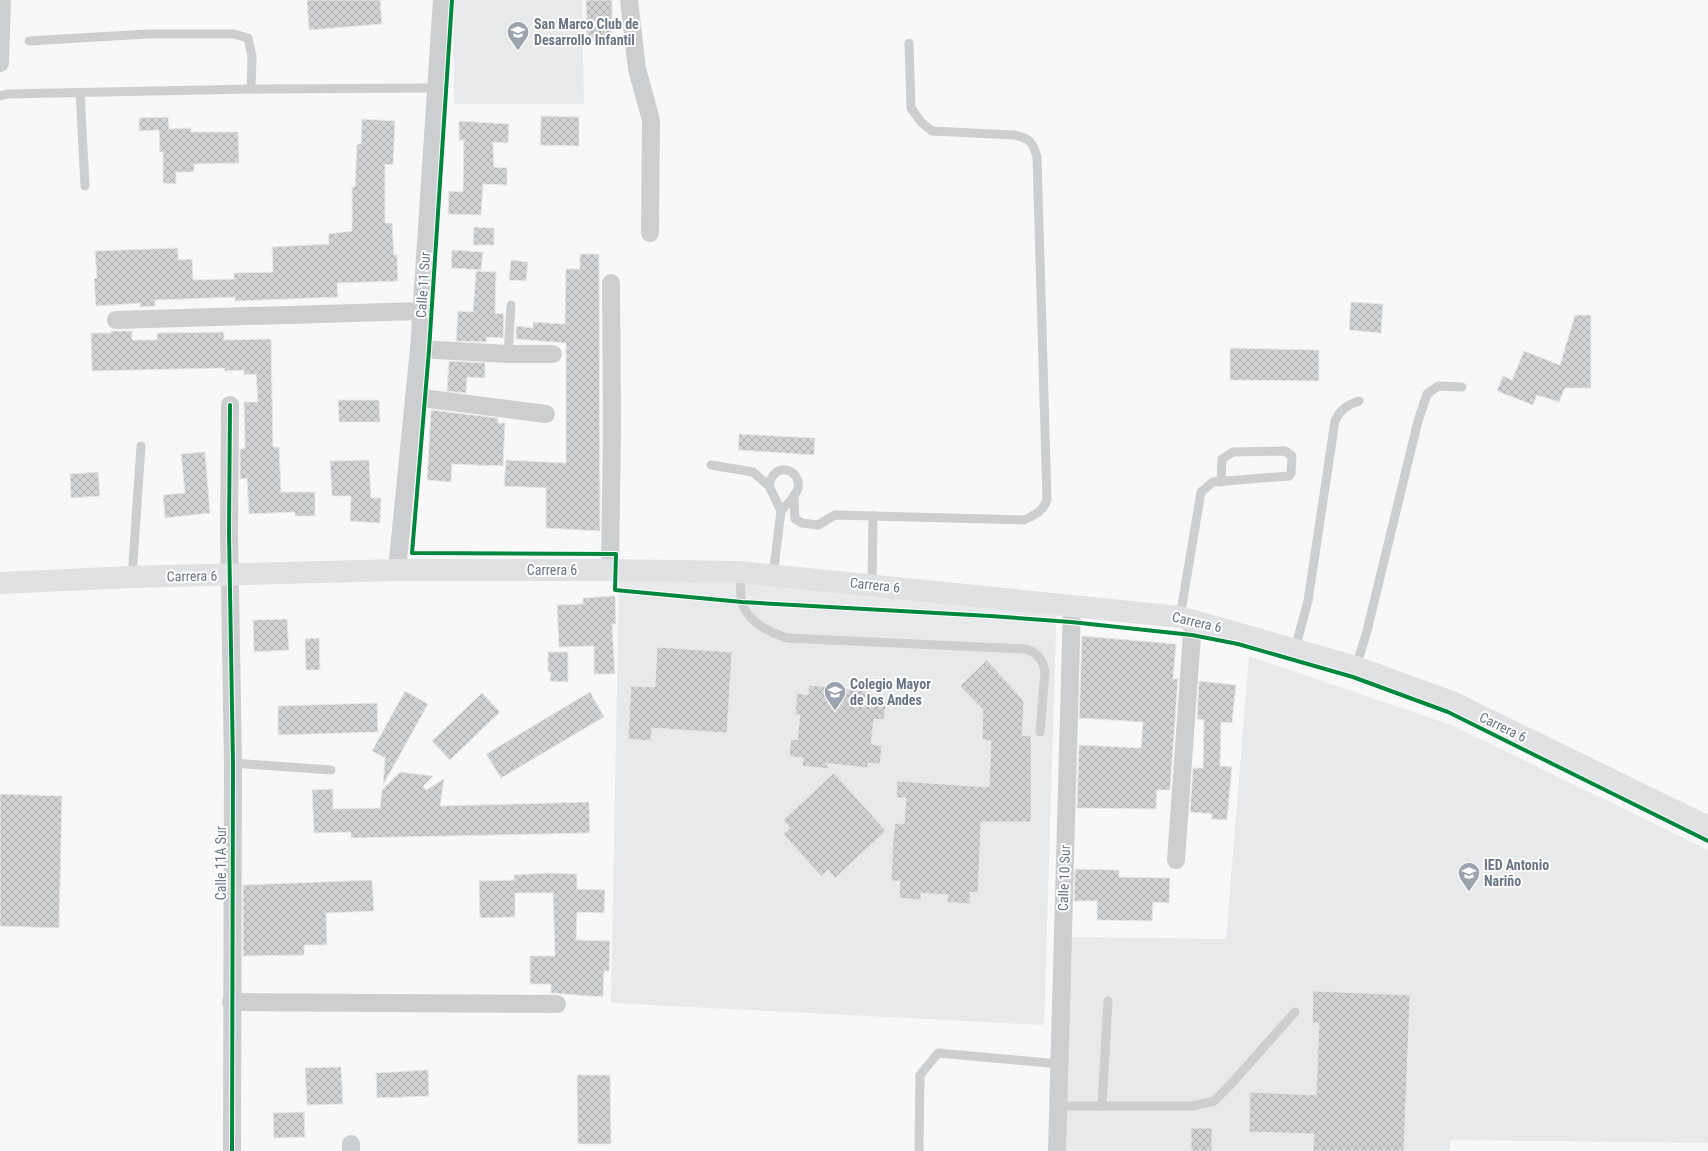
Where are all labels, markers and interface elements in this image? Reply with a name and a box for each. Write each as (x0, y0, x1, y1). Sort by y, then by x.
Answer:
place label: San Marco Club de Desarrollo Infantil (534, 16, 639, 48)
school or university icon: San Marco Club de Desarrollo Infantil (505, 19, 531, 52)
street label: Calle 11 Sur (413, 251, 433, 319)
street label: Carrera 6 (527, 562, 577, 578)
street label: Carrera 6 (167, 568, 217, 584)
street label: Carrera 6 (849, 574, 901, 596)
street label: Carrera 6 (1171, 609, 1223, 635)
place label: Colegio Mayor de los Andes (850, 676, 931, 708)
school or university icon: Colegio Mayor de los Andes (822, 679, 848, 712)
street label: Carrera 6 (1477, 709, 1529, 745)
street label: Calle 11A Sur (213, 826, 229, 900)
street label: Calle 10 Sur (1055, 845, 1073, 911)
place label: IED Antonio Nariño (1484, 857, 1549, 889)
school or university icon: IED Antonio Nariño (1456, 860, 1482, 893)

